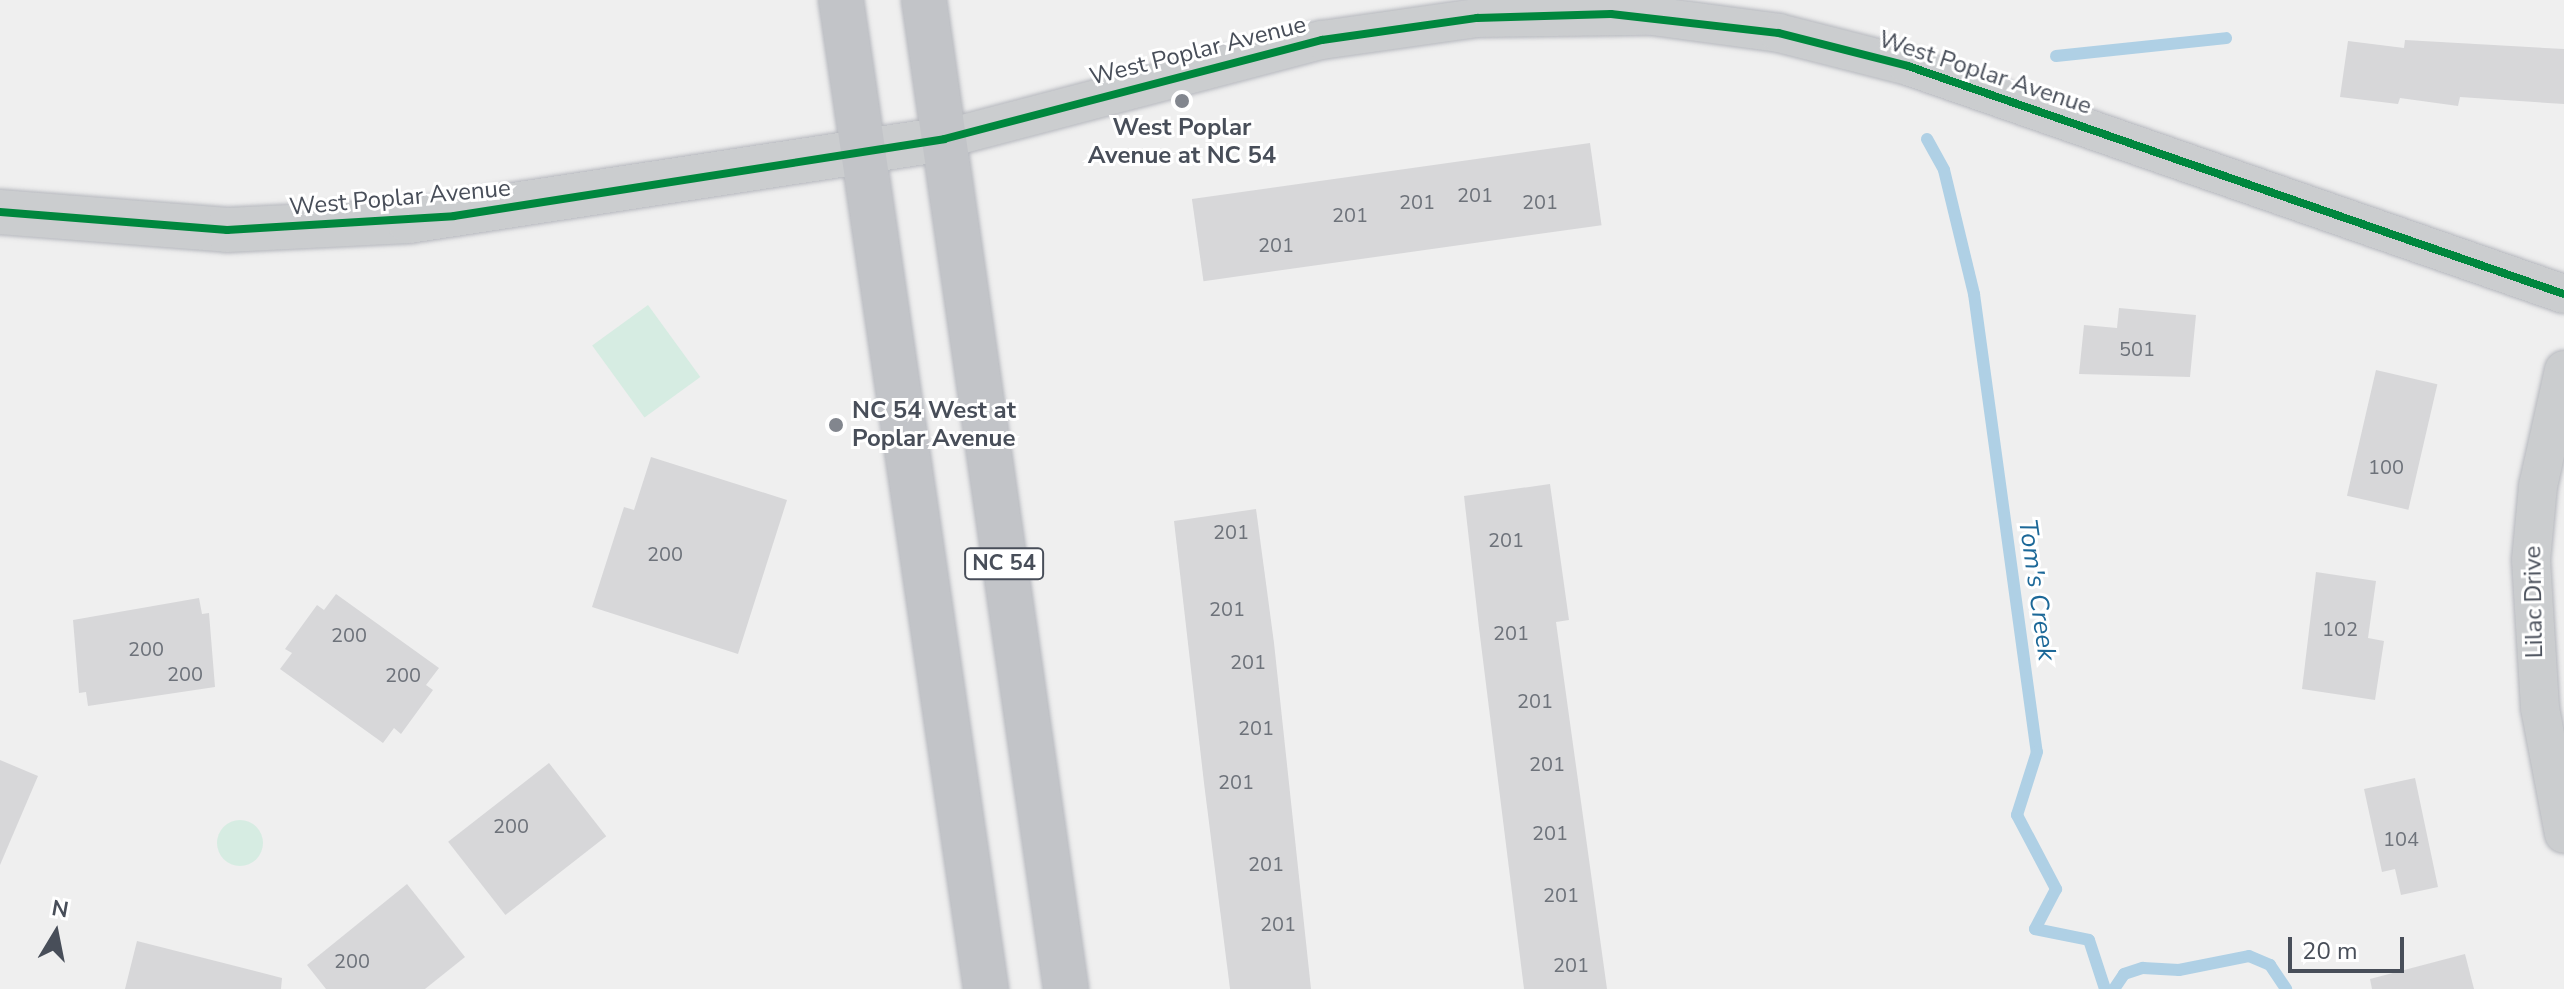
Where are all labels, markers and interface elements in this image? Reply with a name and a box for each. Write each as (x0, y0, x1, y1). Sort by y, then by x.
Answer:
street label: West Poplar Avenue (1087, 10, 1309, 92)
street label: West Poplar Avenue (1875, 25, 2095, 121)
marker: West Poplar Avenue at NC 54 (1173, 92, 1191, 110)
place label: West Poplar Avenue at NC 54 (1088, 114, 1276, 170)
street label: West Poplar Avenue (288, 174, 512, 222)
house number: 201 (1457, 183, 1493, 207)
house number: 201 (1399, 190, 1435, 214)
house number: 201 (1522, 190, 1558, 214)
house number: 201 (1332, 203, 1368, 227)
house number: 201 (1258, 233, 1294, 257)
house number: 501 (2119, 337, 2155, 361)
place label: NC 54 West at Poplar Avenue (852, 397, 1016, 453)
marker: NC 54 West at Poplar Avenue (827, 416, 845, 434)
house number: 100 (2368, 455, 2404, 479)
water label: Tom's Creek (2012, 517, 2062, 663)
house number: 201 (1213, 520, 1249, 544)
house number: 201 (1488, 528, 1524, 552)
house number: 200 (647, 542, 683, 566)
street label: Lilac Drive (2519, 545, 2549, 659)
road number: NC 54 (964, 546, 1044, 582)
house number: 201 (1209, 597, 1245, 621)
house number: 102 (2322, 617, 2358, 641)
house number: 201 (1493, 621, 1529, 645)
house number: 200 (331, 623, 367, 647)
house number: 200 (128, 637, 164, 661)
house number: 201 (1230, 650, 1266, 674)
house number: 200 (167, 662, 203, 686)
house number: 200 (385, 663, 421, 687)
house number: 201 (1517, 689, 1553, 713)
house number: 201 (1238, 716, 1274, 740)
house number: 201 (1529, 752, 1565, 776)
house number: 201 (1218, 770, 1254, 794)
house number: 200 (493, 814, 529, 838)
house number: 201 (1532, 821, 1568, 845)
house number: 104 (2383, 827, 2419, 851)
house number: 201 (1248, 852, 1284, 876)
house number: 201 (1543, 883, 1579, 907)
north arrow (16, 893, 96, 973)
text: N (49, 893, 71, 926)
house number: 201 (1260, 912, 1296, 936)
scale bar (2292, 921, 2408, 971)
text: 20 m (2302, 935, 2358, 967)
house number: 200 (334, 949, 370, 973)
house number: 201 (1553, 953, 1589, 977)

